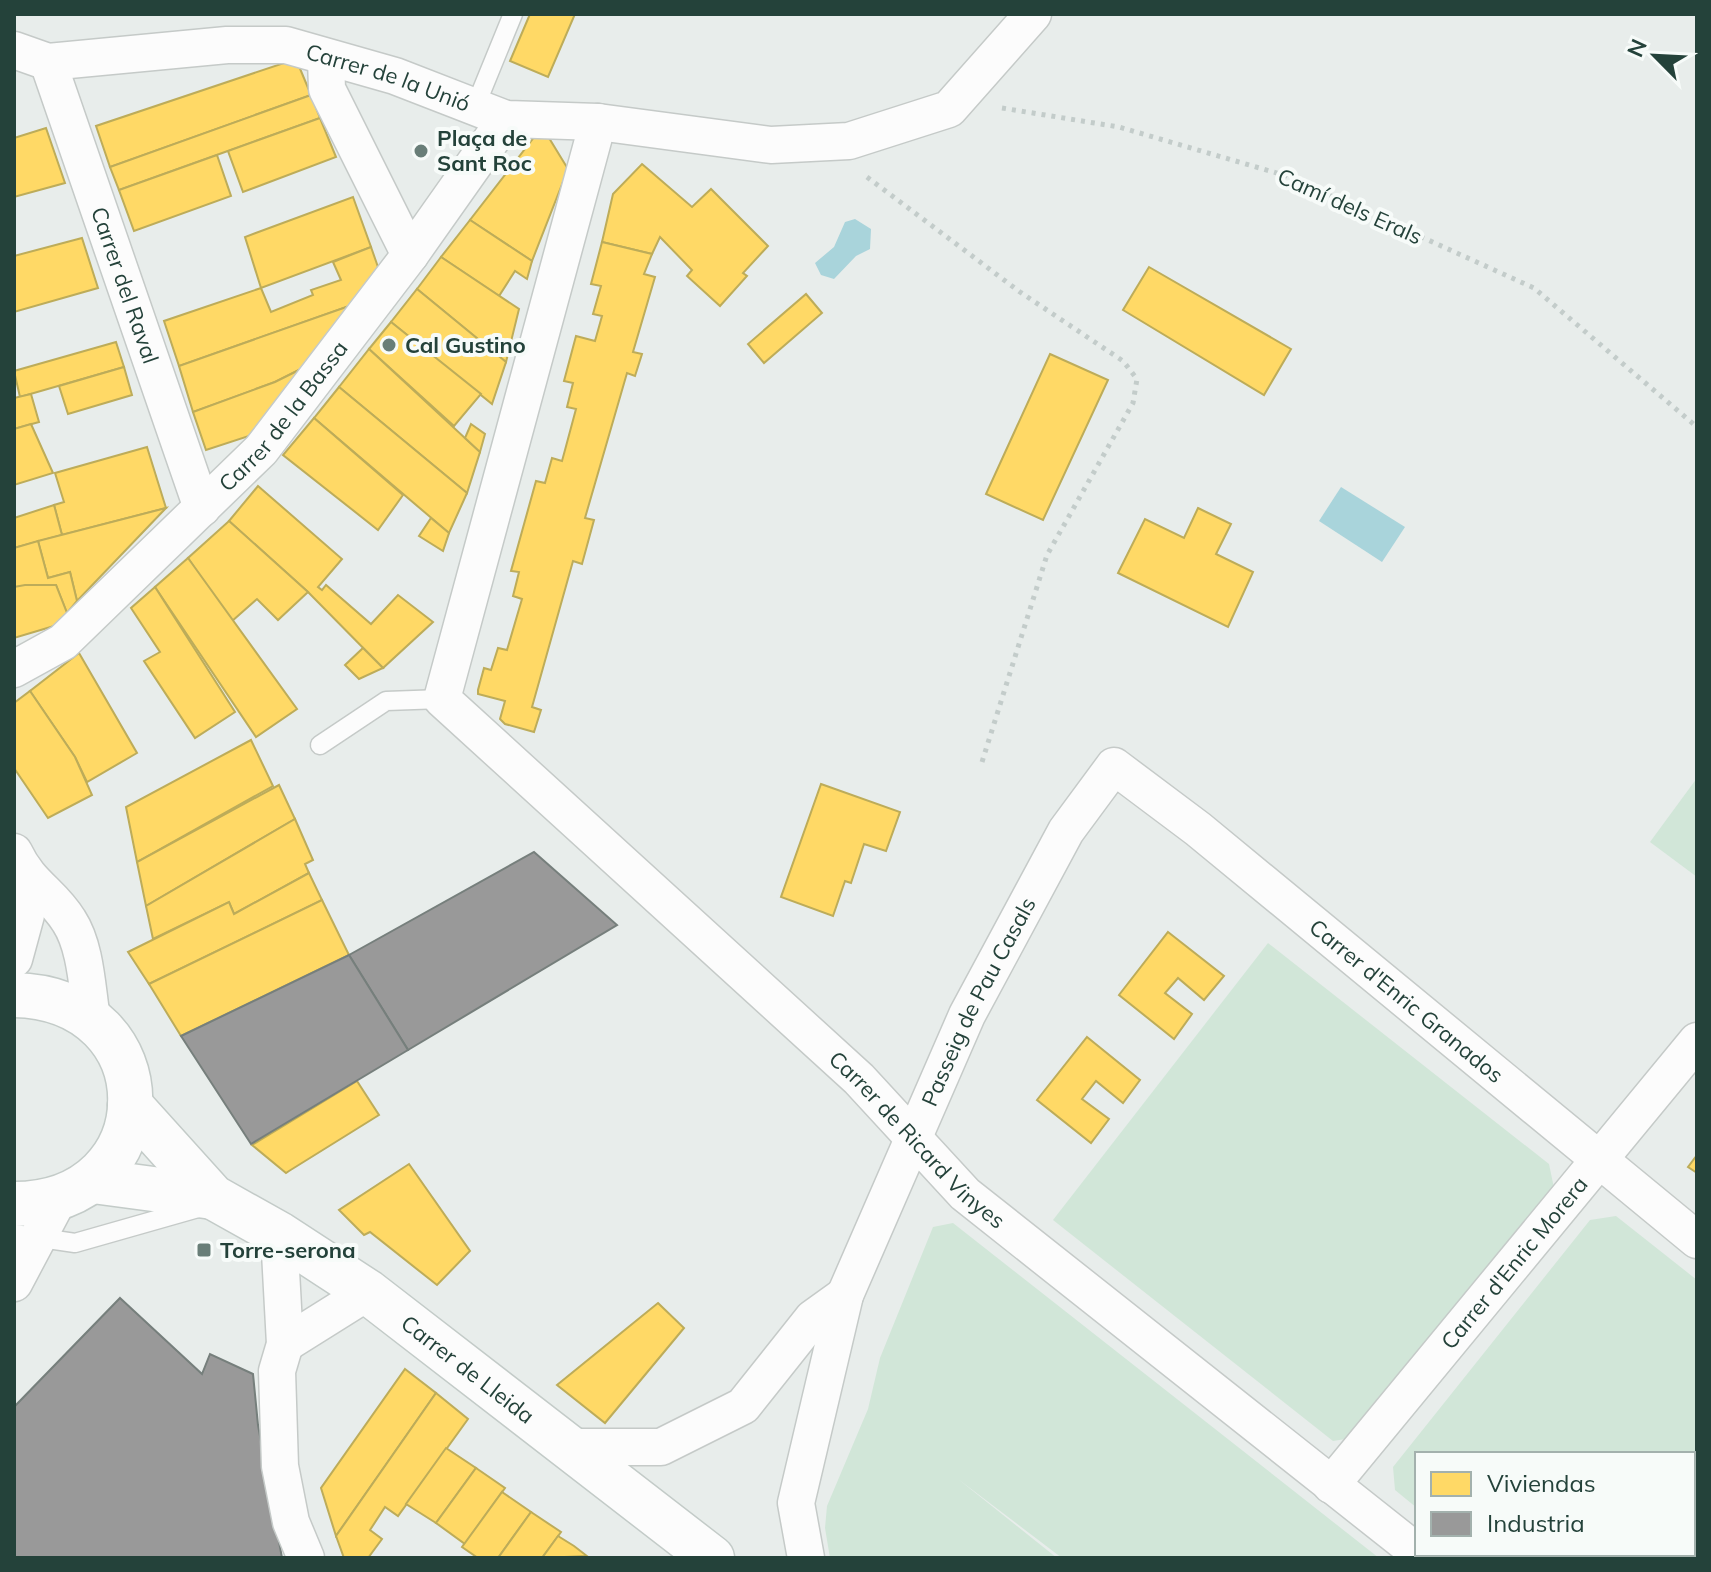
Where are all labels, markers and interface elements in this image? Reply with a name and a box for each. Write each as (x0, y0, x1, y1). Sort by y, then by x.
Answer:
north arrow (1615, 16, 1695, 96)
text: N (1621, 35, 1653, 61)
street label: Carrer de la Unió (303, 37, 474, 118)
place label: Plaça de Sant Roc (437, 124, 532, 177)
marker: Plaça de Sant Roc (412, 142, 430, 160)
street label: Camí dels Erals (1273, 162, 1427, 250)
street label: Carrer del Raval (85, 203, 165, 367)
place label: Cal Gustino (405, 331, 526, 359)
street label: Carrer de la Bassa (213, 335, 354, 497)
marker: Cal Gustino (380, 336, 398, 354)
street label: Passeig de Pau Casals (915, 892, 1042, 1110)
street label: Carrer d'Enric Granados (1304, 913, 1509, 1089)
street label: Carrer de Ricard Vinyes (823, 1045, 1011, 1234)
street label: Carrer d'Enric Morera (1435, 1171, 1594, 1355)
place label: Torre-serona (220, 1236, 356, 1264)
marker: Torre-serona (195, 1241, 213, 1259)
street label: Carrer de Lleida (395, 1309, 540, 1430)
legend (1415, 1452, 1695, 1556)
text: Viviendas (1487, 1468, 1596, 1498)
text: Industria (1487, 1508, 1585, 1538)

